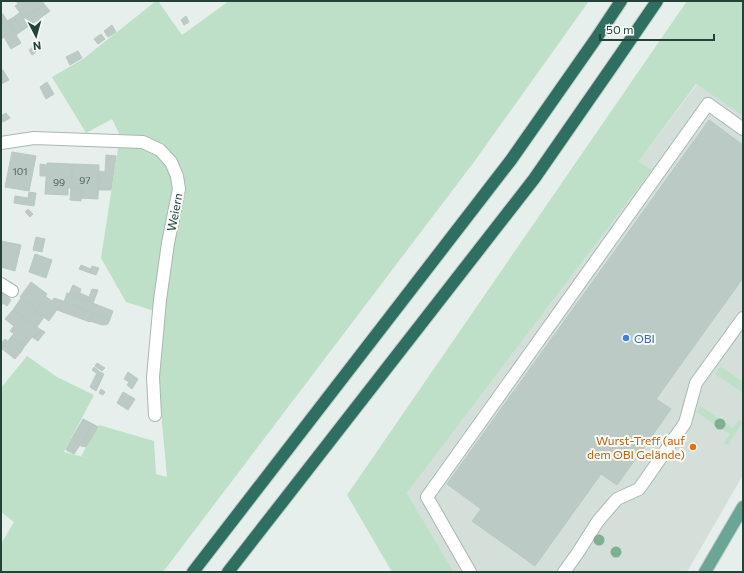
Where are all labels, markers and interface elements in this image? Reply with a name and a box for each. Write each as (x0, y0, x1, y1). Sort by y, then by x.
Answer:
north arrow (16, 16, 56, 56)
scale bar (600, 16, 714, 42)
text: 50 m (606, 22, 634, 36)
text: N (32, 40, 42, 53)
house number: 101 (12, 165, 28, 177)
house number: 97 (79, 174, 91, 186)
house number: 99 (53, 176, 65, 188)
street label: Weiern (163, 192, 185, 232)
place label: OBI (634, 331, 655, 345)
marker: OBI (621, 333, 631, 343)
place label: Wurst-Treff (auf dem OBI Gelände) (587, 433, 685, 461)
marker: Wurst-Treff (auf dem OBI Gelände) (688, 442, 698, 452)

